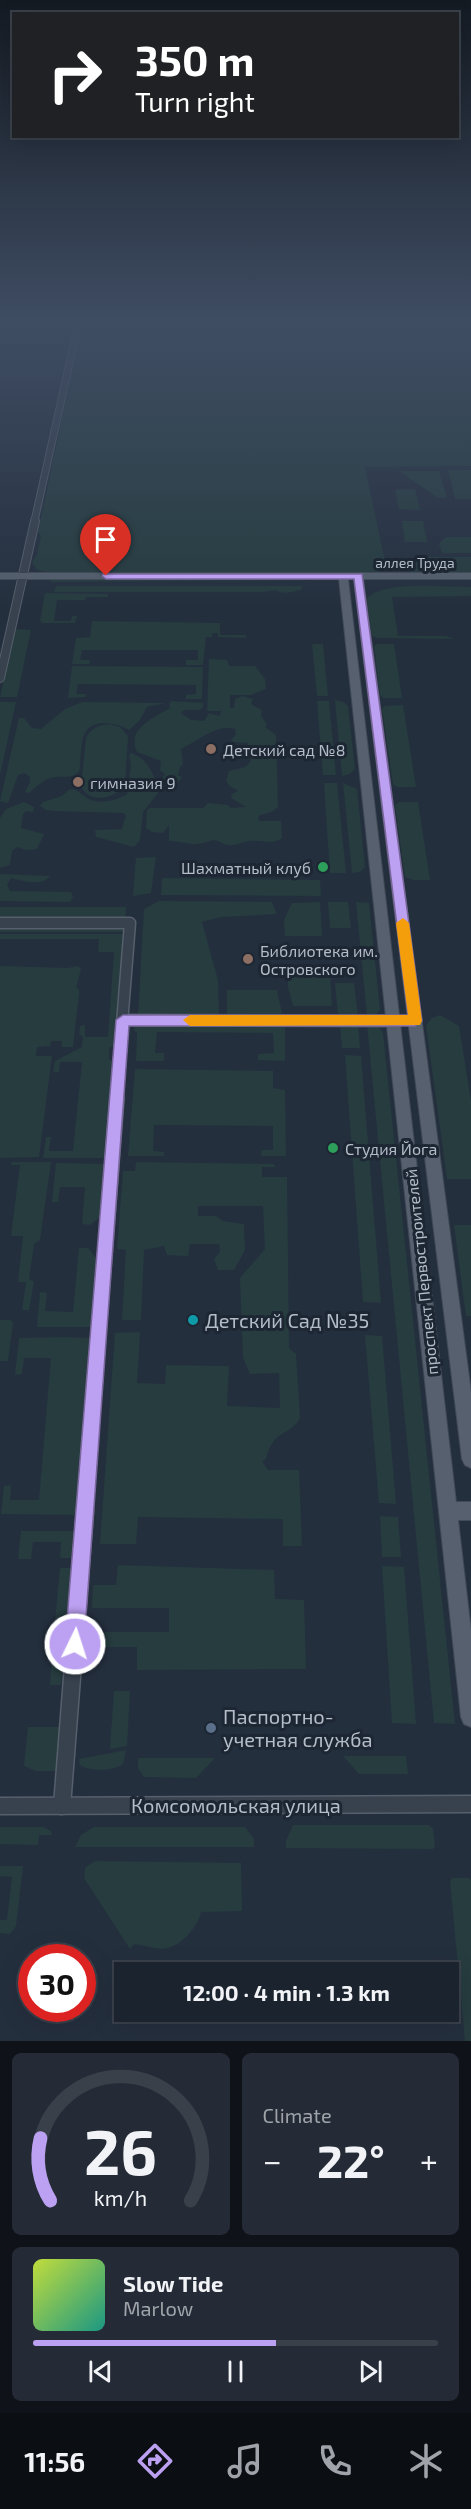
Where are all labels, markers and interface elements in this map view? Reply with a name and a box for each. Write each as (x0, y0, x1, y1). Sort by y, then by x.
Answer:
text: 350 m (135, 34, 255, 84)
icon: right (36, 36, 114, 114)
text: Turn right (135, 85, 255, 117)
pin (80, 514, 131, 576)
icon: arrive (89, 523, 122, 556)
street label: аллея Труда (375, 554, 455, 571)
place label: Детский сад №8 (223, 740, 345, 759)
marker: Детский сад №8 (204, 742, 218, 756)
place label: гимназия 9 (90, 773, 176, 792)
marker: гимназия 9 (71, 775, 85, 789)
place label: Шахматный клуб (181, 858, 311, 878)
marker: Шахматный клуб (316, 860, 330, 874)
place label: Библиотека им. Островского (260, 941, 378, 978)
marker: Библиотека им. Островского (241, 952, 255, 966)
place label: Студия Йога (345, 1139, 437, 1159)
marker: Студия Йога (326, 1141, 340, 1155)
street label: проспект Первостроителей (401, 1168, 441, 1376)
place label: Детский Сад №35 (205, 1308, 369, 1332)
marker: Детский Сад №35 (186, 1313, 200, 1327)
position arrow (43, 1612, 107, 1676)
place label: Паспортно- учетная служба (223, 1704, 373, 1752)
marker: Паспортно- учетная служба (204, 1721, 218, 1735)
street label: Комсомольская улица (131, 1793, 341, 1818)
speed limit sign: 30 (18, 1944, 96, 2022)
text: 12:00 · 4 min · 1.3 km (183, 1979, 390, 2005)
text: Climate (263, 2103, 332, 2127)
text: 26 (84, 2113, 157, 2188)
text: 22° (317, 2133, 385, 2187)
text: − (263, 2140, 282, 2180)
text: + (420, 2140, 438, 2180)
text: km/h (94, 2185, 147, 2210)
text: Slow Tide (123, 2270, 223, 2296)
text: Marlow (123, 2296, 193, 2320)
icon: previous (84, 2355, 117, 2388)
icon: pause (219, 2355, 252, 2388)
icon: next (354, 2355, 387, 2388)
icon: directions (134, 2440, 176, 2482)
icon: music (224, 2440, 266, 2482)
icon: phone (314, 2440, 356, 2482)
icon: climate (405, 2440, 447, 2482)
text: 11:56 (24, 2445, 85, 2477)

